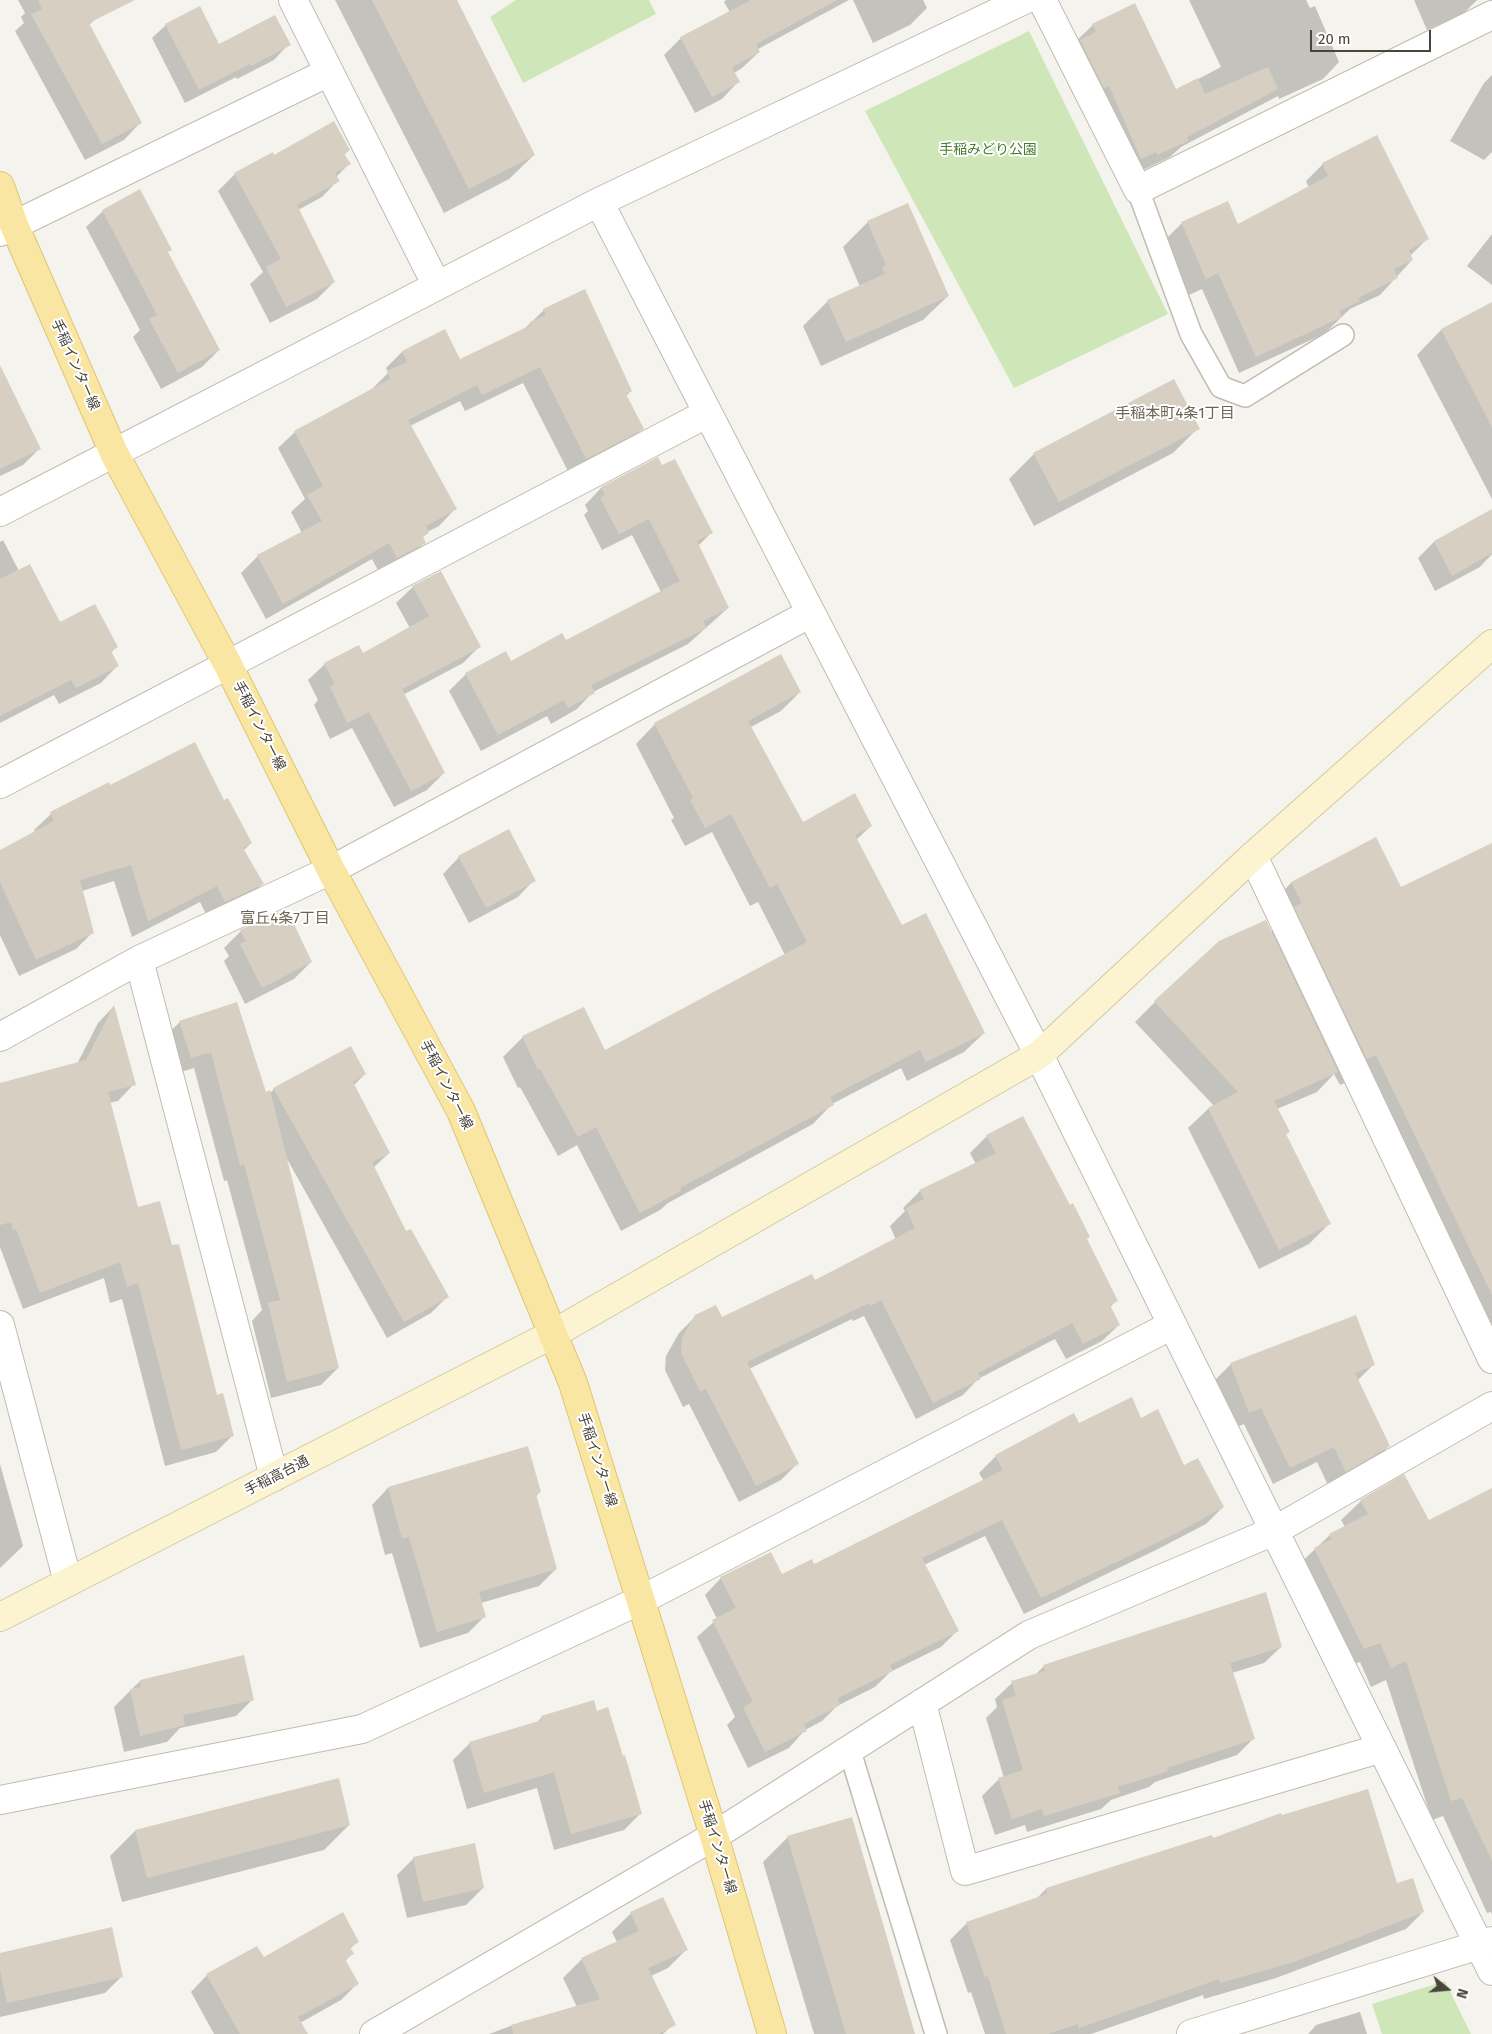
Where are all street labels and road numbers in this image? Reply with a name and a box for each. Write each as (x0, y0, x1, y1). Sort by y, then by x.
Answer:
street label: 手稲インター線 (47, 317, 103, 413)
street label: 手稲インター線 (229, 679, 289, 773)
street label: 手稲インター線 (416, 1038, 476, 1132)
street label: 手稲インター線 (574, 1411, 620, 1509)
street label: 手稲高台通 (242, 1453, 312, 1499)
street label: 手稲インター線 (695, 1798, 739, 1896)

